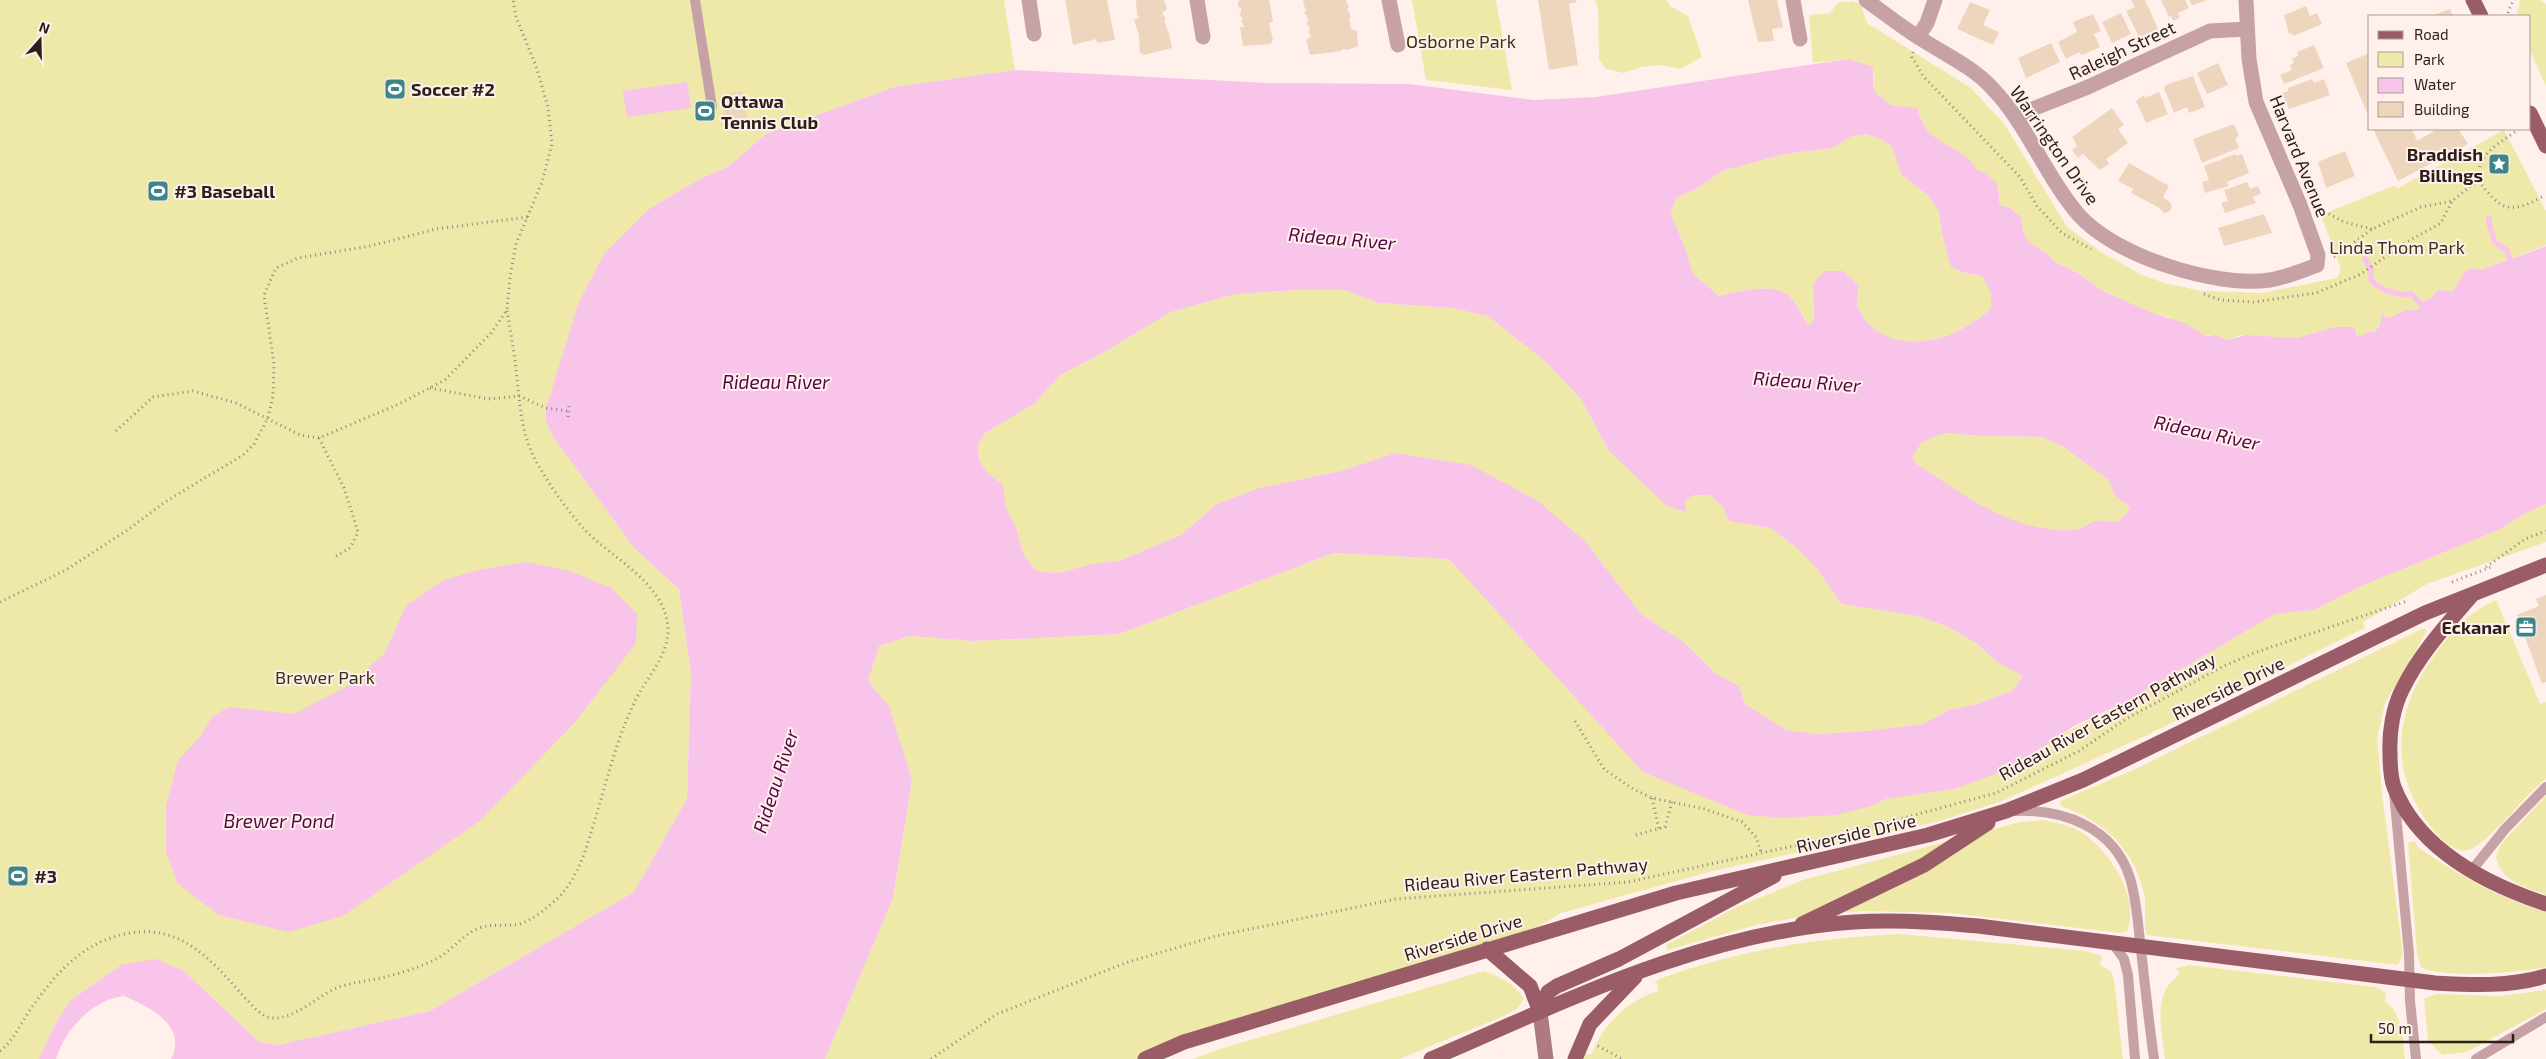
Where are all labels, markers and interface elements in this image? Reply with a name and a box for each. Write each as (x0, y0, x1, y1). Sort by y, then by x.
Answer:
north arrow (15, 15, 65, 65)
legend (2368, 15, 2531, 130)
street label: Raleigh Street (2065, 16, 2179, 84)
text: N (37, 18, 52, 37)
text: Road (2414, 25, 2449, 43)
park label: Osborne Park (1406, 30, 1516, 52)
text: Park (2414, 50, 2445, 68)
text: Water (2414, 75, 2456, 93)
sports icon: Soccer #2 (383, 77, 407, 101)
place label: Soccer #2 (411, 78, 495, 100)
street label: Warrington Drive (2006, 81, 2104, 209)
place label: Ottawa Tennis Club (721, 90, 818, 133)
street label: Harvard Avenue (2266, 92, 2334, 220)
sports icon: Ottawa Tennis Club (693, 99, 717, 123)
text: Building (2414, 100, 2470, 118)
place label: Braddish Billings (2407, 143, 2483, 186)
place icon: Braddish Billings (2487, 152, 2511, 176)
sports icon: #3 Baseball (146, 179, 170, 203)
place label: #3 Baseball (174, 180, 275, 202)
water label: Rideau River (1287, 222, 1397, 254)
park label: Linda Thom Park (2329, 236, 2465, 258)
water label: Rideau River (1753, 366, 1862, 396)
water label: Rideau River (722, 370, 830, 393)
water label: Rideau River (2152, 410, 2262, 455)
office icon: Eckanar (2514, 615, 2538, 639)
place label: Eckanar (2441, 616, 2510, 638)
street label: Rideau River Eastern Pathway (1995, 647, 2220, 785)
street label: Riverside Drive (2168, 651, 2288, 725)
park label: Brewer Park (275, 666, 375, 688)
water label: Rideau River (747, 726, 803, 836)
water label: Brewer Pond (224, 809, 335, 832)
street label: Riverside Drive (1794, 809, 1918, 857)
street label: Rideau River Eastern Pathway (1403, 852, 1649, 896)
sports icon: #3 (6, 864, 30, 888)
place label: #3 (34, 865, 57, 887)
street label: Riverside Drive (1401, 909, 1525, 965)
scale bar (2371, 1012, 2514, 1044)
text: 50 m (2378, 1019, 2412, 1037)

